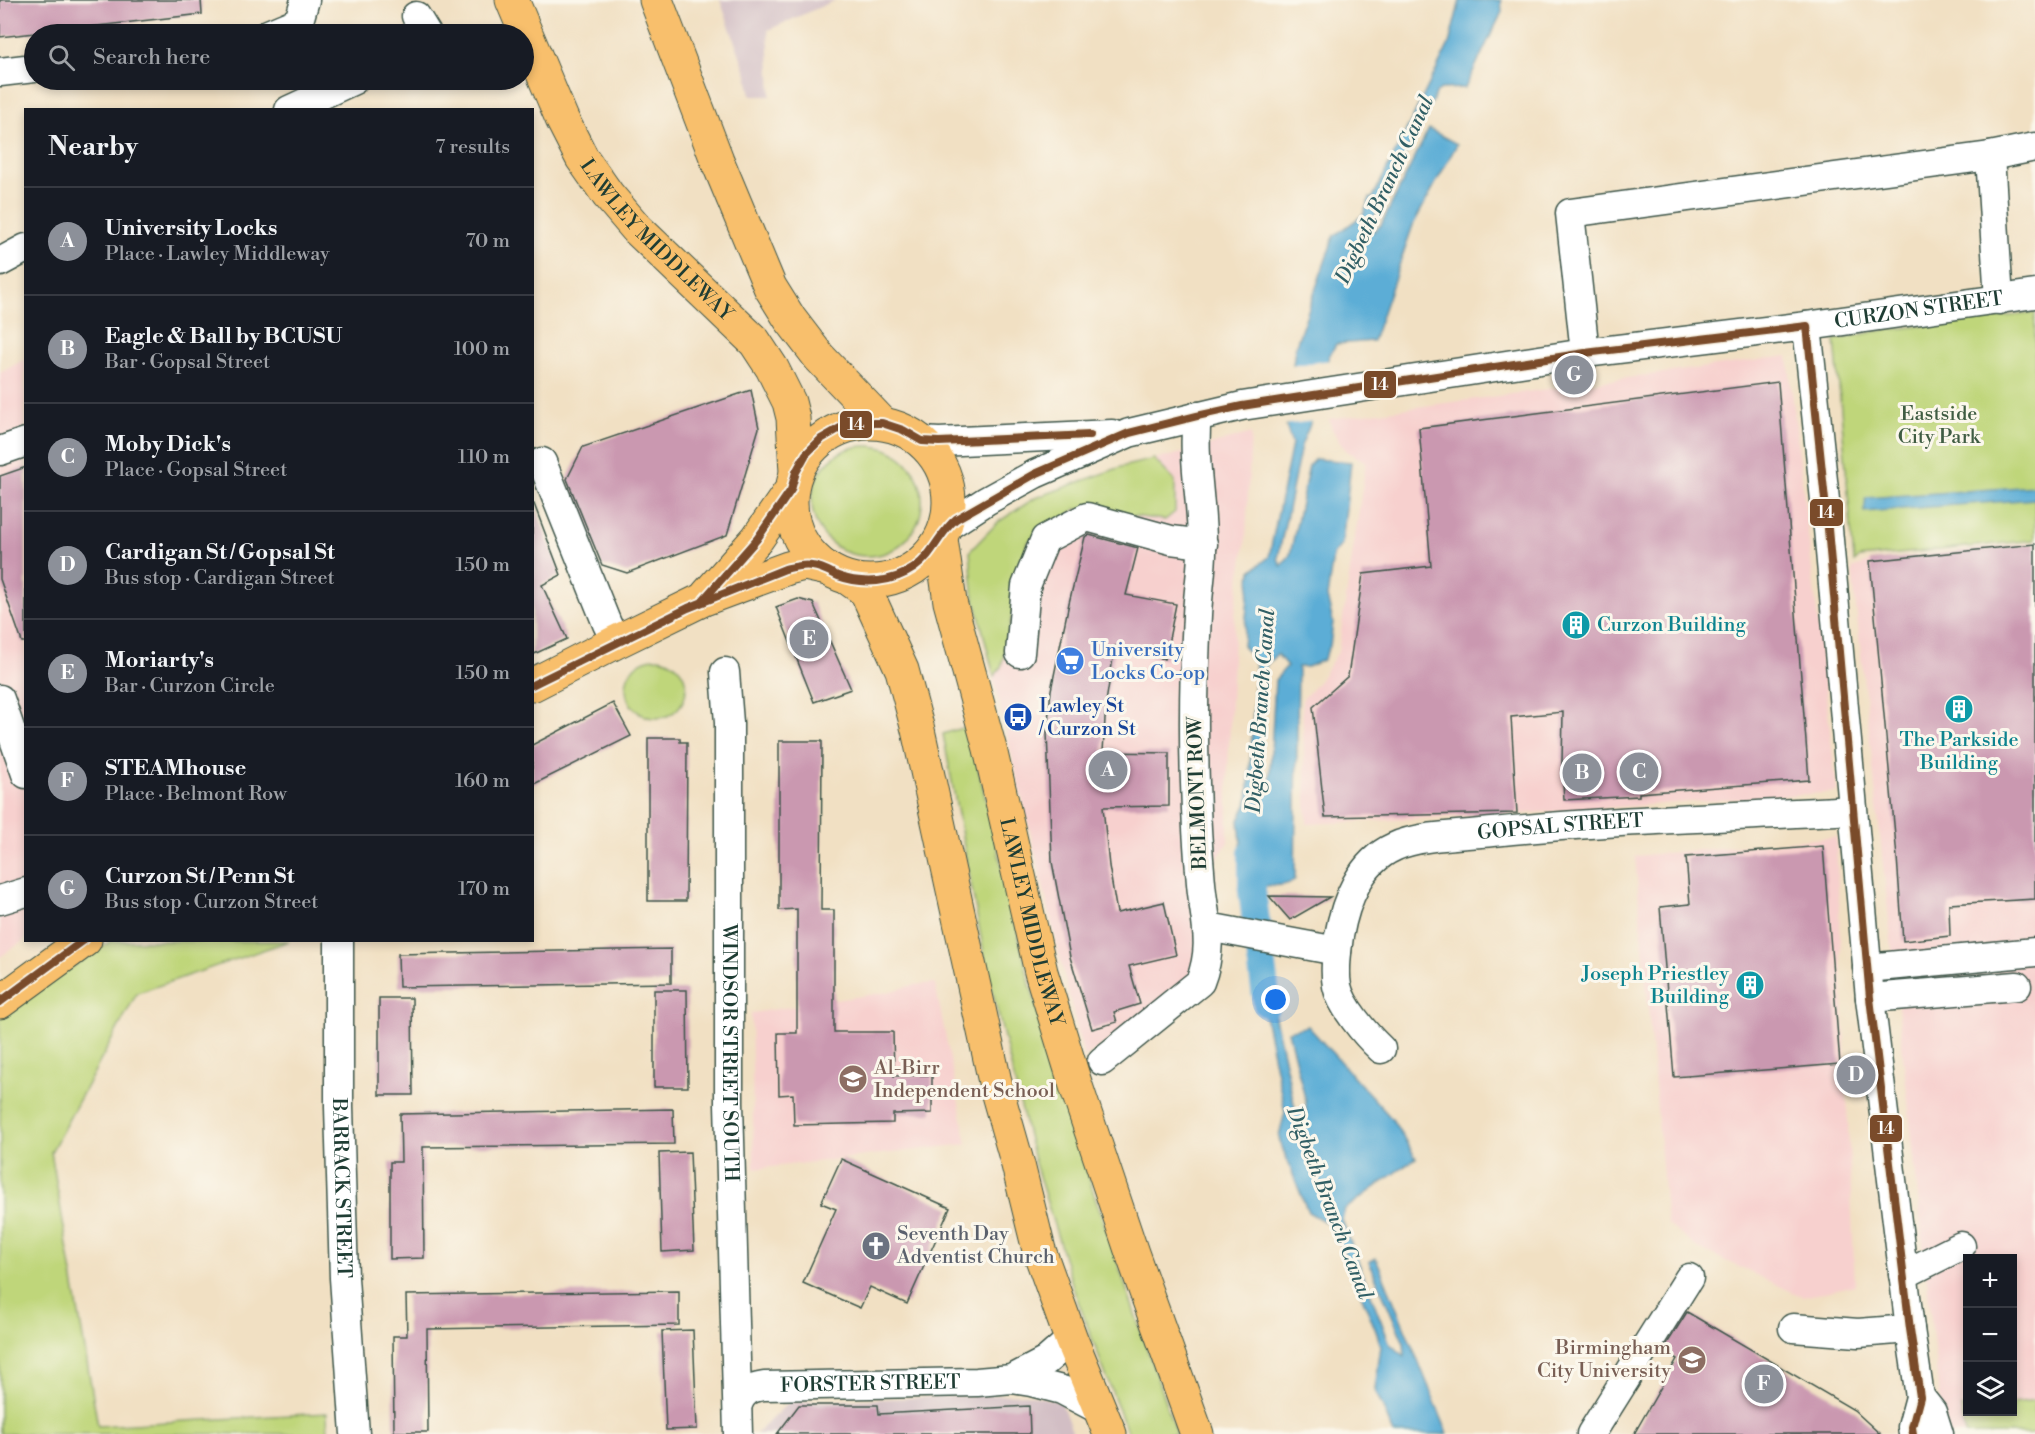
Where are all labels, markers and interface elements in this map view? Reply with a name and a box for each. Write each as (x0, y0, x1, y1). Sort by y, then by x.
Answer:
search box (24, 24, 534, 90)
icon: search (45, 41, 78, 74)
text: Search here (93, 44, 210, 71)
water label: Digbeth Branch Canal (1330, 92, 1440, 289)
text: Nearby (48, 131, 138, 163)
text: 7 results (435, 135, 510, 160)
street label: LAWLEY MIDDLEWAY (574, 154, 739, 327)
text: University Locks (105, 215, 278, 242)
text: A (60, 229, 75, 254)
text: 70 m (466, 229, 510, 254)
text: Place · Lawley Middleway (105, 242, 330, 267)
street label: CURZON STREET (1833, 286, 2005, 335)
text: Eagle & Ball by BCUSU (105, 323, 342, 350)
text: B (60, 337, 75, 362)
text: 100 m (454, 337, 510, 362)
text: Bar · Gopsal Street (105, 350, 270, 375)
pin: G (1554, 352, 1594, 398)
line badge: 14 (1363, 370, 1397, 399)
text: 14 (1371, 375, 1389, 395)
park label: Eastside City Park (1898, 402, 1982, 450)
line badge: 14 (839, 410, 873, 439)
text: 14 (847, 415, 865, 435)
text: Moby Dick's (105, 431, 231, 458)
text: C (60, 445, 75, 470)
text: 110 m (458, 445, 510, 470)
text: Place · Gopsal Street (105, 458, 287, 483)
line badge: 14 (1809, 498, 1844, 527)
text: 14 (1817, 503, 1835, 523)
text: Cardigan St / Gopsal St (105, 539, 335, 566)
text: D (60, 553, 75, 578)
text: 150 m (455, 553, 510, 578)
text: Bus stop · Cardigan Street (105, 566, 335, 591)
water label: Digbeth Branch Canal (1241, 608, 1281, 815)
building icon: Curzon Building (1560, 609, 1592, 641)
place label: Curzon Building (1597, 613, 1747, 638)
pin: E (790, 616, 828, 662)
place label: University Locks Co-op (1091, 638, 1205, 686)
supermarket icon: University Locks Co-op (1054, 645, 1086, 677)
text: Moriarty's (105, 647, 214, 674)
text: E (61, 661, 74, 686)
text: 150 m (455, 661, 510, 686)
text: Bar · Curzon Circle (105, 674, 275, 699)
building icon: The Parkside Building (1943, 693, 1975, 725)
place label: Lawley St / Curzon St (1038, 694, 1136, 742)
bus stop icon: Lawley St / Curzon St (1002, 701, 1034, 733)
street label: BELMONT ROW (1183, 715, 1213, 871)
place label: The Parkside Building (1899, 728, 2019, 776)
pin: A (1088, 748, 1128, 792)
pin: B (1562, 750, 1602, 796)
pin: C (1620, 750, 1658, 794)
text: STEAMhouse (105, 755, 246, 782)
text: F (60, 769, 75, 794)
text: 160 m (455, 769, 510, 794)
text: Place · Belmont Row (105, 782, 287, 807)
street label: GOPSAL STREET (1476, 808, 1644, 846)
street label: LAWLEY MIDDLEWAY (994, 815, 1070, 1030)
text: Curzon St / Penn St (105, 863, 295, 890)
text: G (60, 877, 75, 902)
text: 170 m (458, 877, 510, 902)
text: Bus stop · Curzon Street (105, 890, 318, 915)
street label: WINDSOR STREET SOUTH (717, 923, 744, 1182)
place label: Joseph Priestley Building (1580, 962, 1730, 1010)
building icon: Joseph Priestley Building (1734, 969, 1766, 1001)
your location (1261, 985, 1290, 1014)
pin: D (1836, 1052, 1876, 1098)
place label: Al-Birr Independent School (873, 1056, 1055, 1104)
school or university icon: Al-Birr Independent School (837, 1063, 869, 1095)
street label: BARRACK STREET (327, 1097, 357, 1279)
water label: Digbeth Branch Canal (1280, 1102, 1378, 1303)
line badge: 14 (1869, 1114, 1903, 1143)
text: 14 (1877, 1119, 1895, 1139)
place label: Seventh Day Adventist Church (896, 1222, 1055, 1270)
church icon: Seventh Day Adventist Church (860, 1230, 892, 1262)
map controls (1963, 1254, 2017, 1416)
button: + (1963, 1254, 2017, 1308)
button: − (1963, 1308, 2017, 1362)
place label: Birmingham City University (1537, 1336, 1671, 1384)
school or university icon: Birmingham City University (1676, 1344, 1708, 1376)
pin: F (1744, 1362, 1784, 1406)
button: layers (1963, 1362, 2017, 1416)
street label: FORSTER STREET (780, 1370, 961, 1398)

